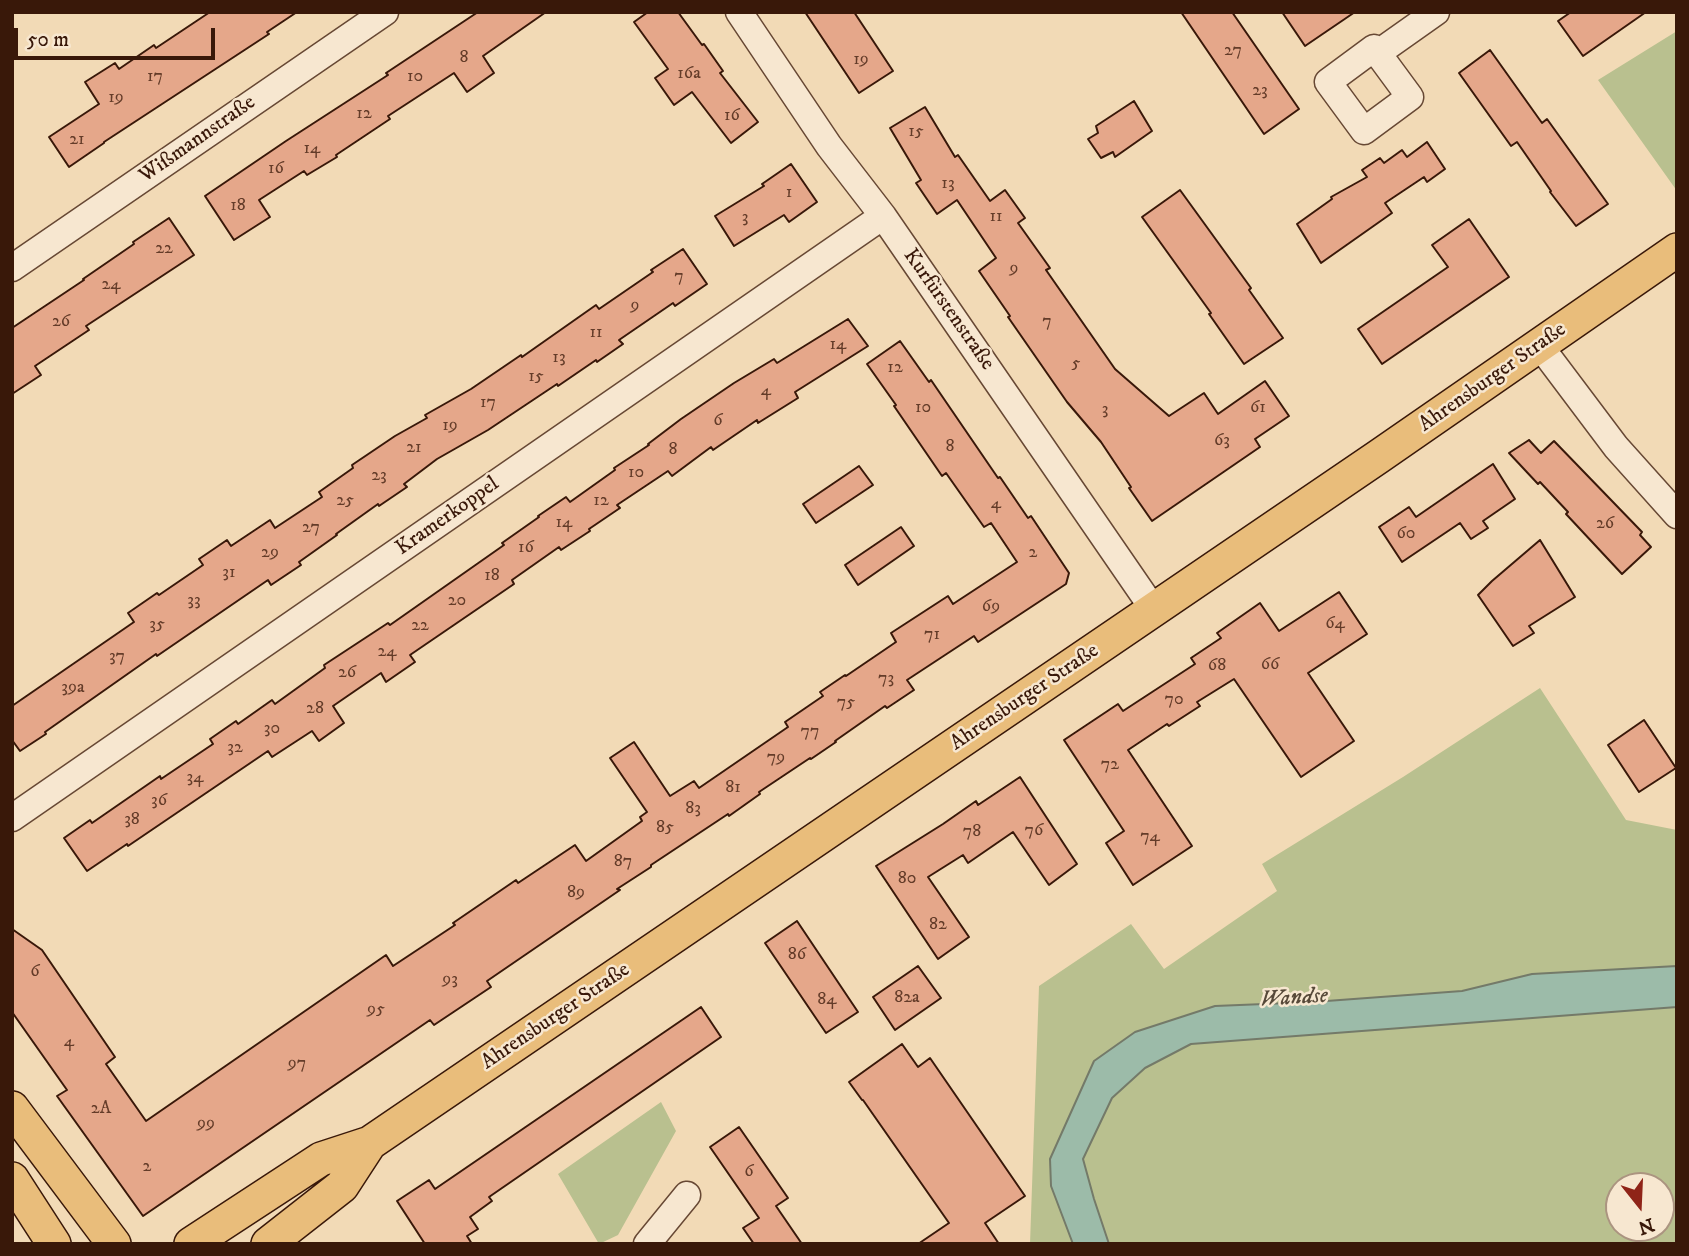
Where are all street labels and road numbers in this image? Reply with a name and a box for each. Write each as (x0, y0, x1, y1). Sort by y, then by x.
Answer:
street label: Wißmannstraße (135, 91, 261, 189)
street label: Kurfürstenstraße (897, 244, 999, 376)
street label: Ahrensburger Straße (1415, 318, 1571, 438)
street label: Kramerkoppel (392, 472, 504, 562)
street label: Ahrensburger Straße (946, 639, 1104, 757)
street label: Ahrensburger Straße (477, 958, 635, 1076)

